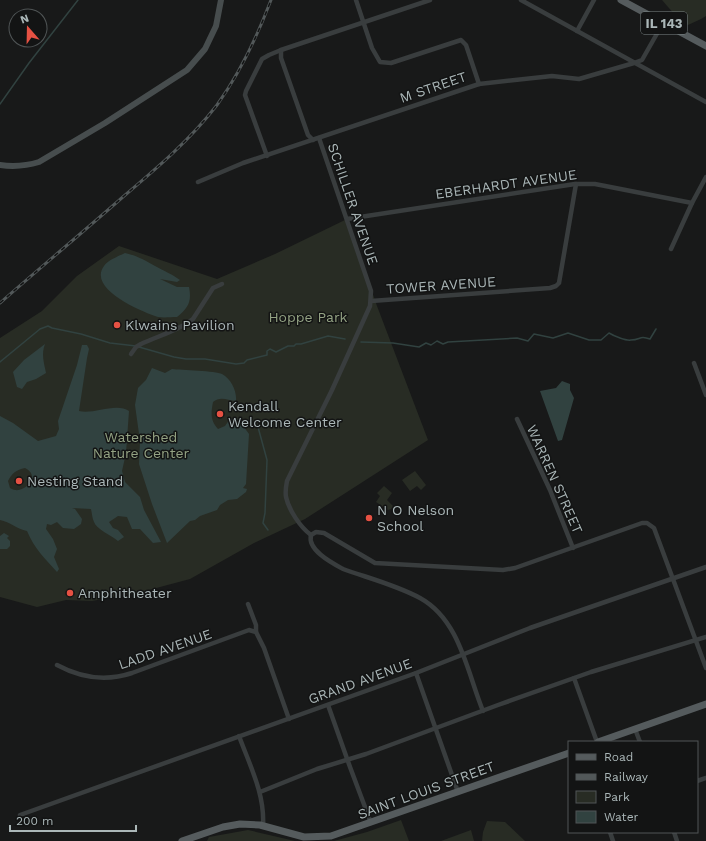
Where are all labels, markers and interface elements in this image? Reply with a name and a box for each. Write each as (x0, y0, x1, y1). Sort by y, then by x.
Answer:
north arrow (8, 8, 48, 48)
text: N (19, 12, 31, 27)
road number: IL 143 (641, 12, 687, 34)
street label: M STREET (398, 68, 469, 106)
street label: SCHILLER AVENUE (325, 141, 381, 267)
street label: EBERHARDT AVENUE (434, 166, 578, 202)
street label: TOWER AVENUE (386, 273, 496, 297)
park label: Hoppe Park (268, 309, 348, 325)
place label: Klwains Pavilion (125, 317, 235, 333)
marker: Klwains Pavilion (112, 320, 122, 330)
place label: Kendall Welcome Center (228, 398, 342, 430)
marker: Kendall Welcome Center (215, 409, 225, 419)
street label: WARREN STREET (524, 422, 586, 536)
park label: Watershed Nature Center (93, 429, 190, 461)
place label: Nesting Stand (27, 473, 123, 489)
marker: Nesting Stand (14, 476, 24, 486)
place label: N O Nelson School (377, 502, 454, 534)
marker: N O Nelson School (364, 513, 374, 523)
place label: Amphitheater (78, 585, 172, 601)
marker: Amphitheater (65, 588, 75, 598)
street label: LADD AVENUE (116, 626, 214, 672)
street label: GRAND AVENUE (306, 655, 414, 707)
legend (568, 741, 698, 833)
text: Road (604, 750, 633, 764)
street label: SAINT LOUIS STREET (355, 758, 497, 822)
text: Railway (604, 770, 649, 784)
text: Park (604, 790, 630, 804)
scale bar (10, 807, 136, 833)
text: Water (604, 810, 639, 824)
text: 200 m (16, 814, 53, 828)

